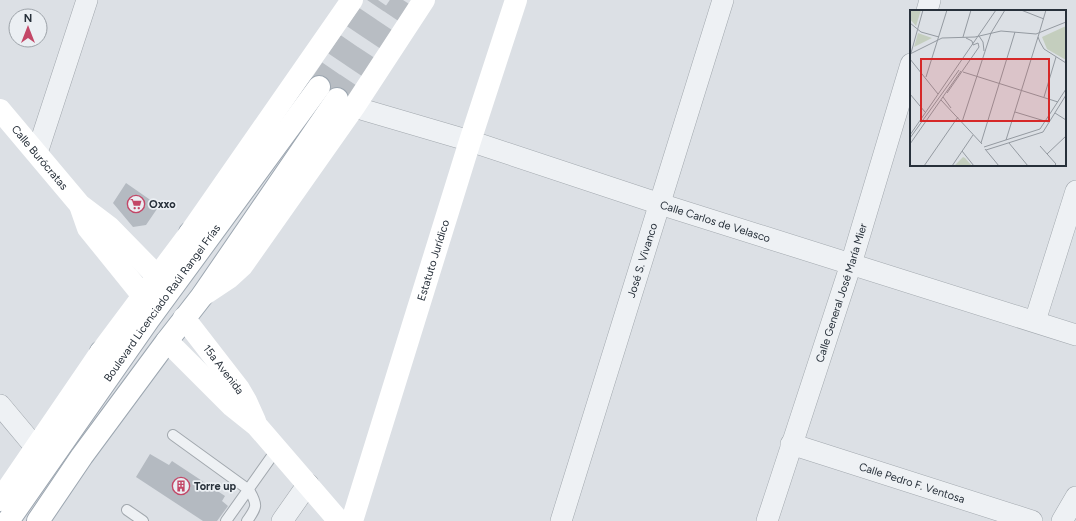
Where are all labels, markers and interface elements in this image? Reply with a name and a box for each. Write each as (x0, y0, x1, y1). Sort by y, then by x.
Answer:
north arrow (8, 8, 48, 48)
inset map (910, 10, 1066, 166)
text: N (24, 12, 32, 25)
street label: Calle Burócratas (9, 123, 71, 192)
supermarket icon: Oxxo (126, 194, 146, 214)
place label: Oxxo (149, 198, 176, 211)
street label: Calle Carlos de Velasco (658, 198, 772, 245)
street label: Estatuto Jurídico (414, 218, 452, 303)
street label: José S. Vivanco (624, 221, 660, 299)
street label: Calle General José María Mier (813, 221, 869, 364)
street label: Boulevard Licenciado Raúl Rangel Frías (101, 222, 223, 384)
street label: 15a Avenida (201, 342, 247, 396)
street label: Calle Pedro F. Ventosa (857, 460, 967, 506)
building icon: Torre up (171, 476, 191, 496)
place label: Torre up (194, 480, 236, 493)

